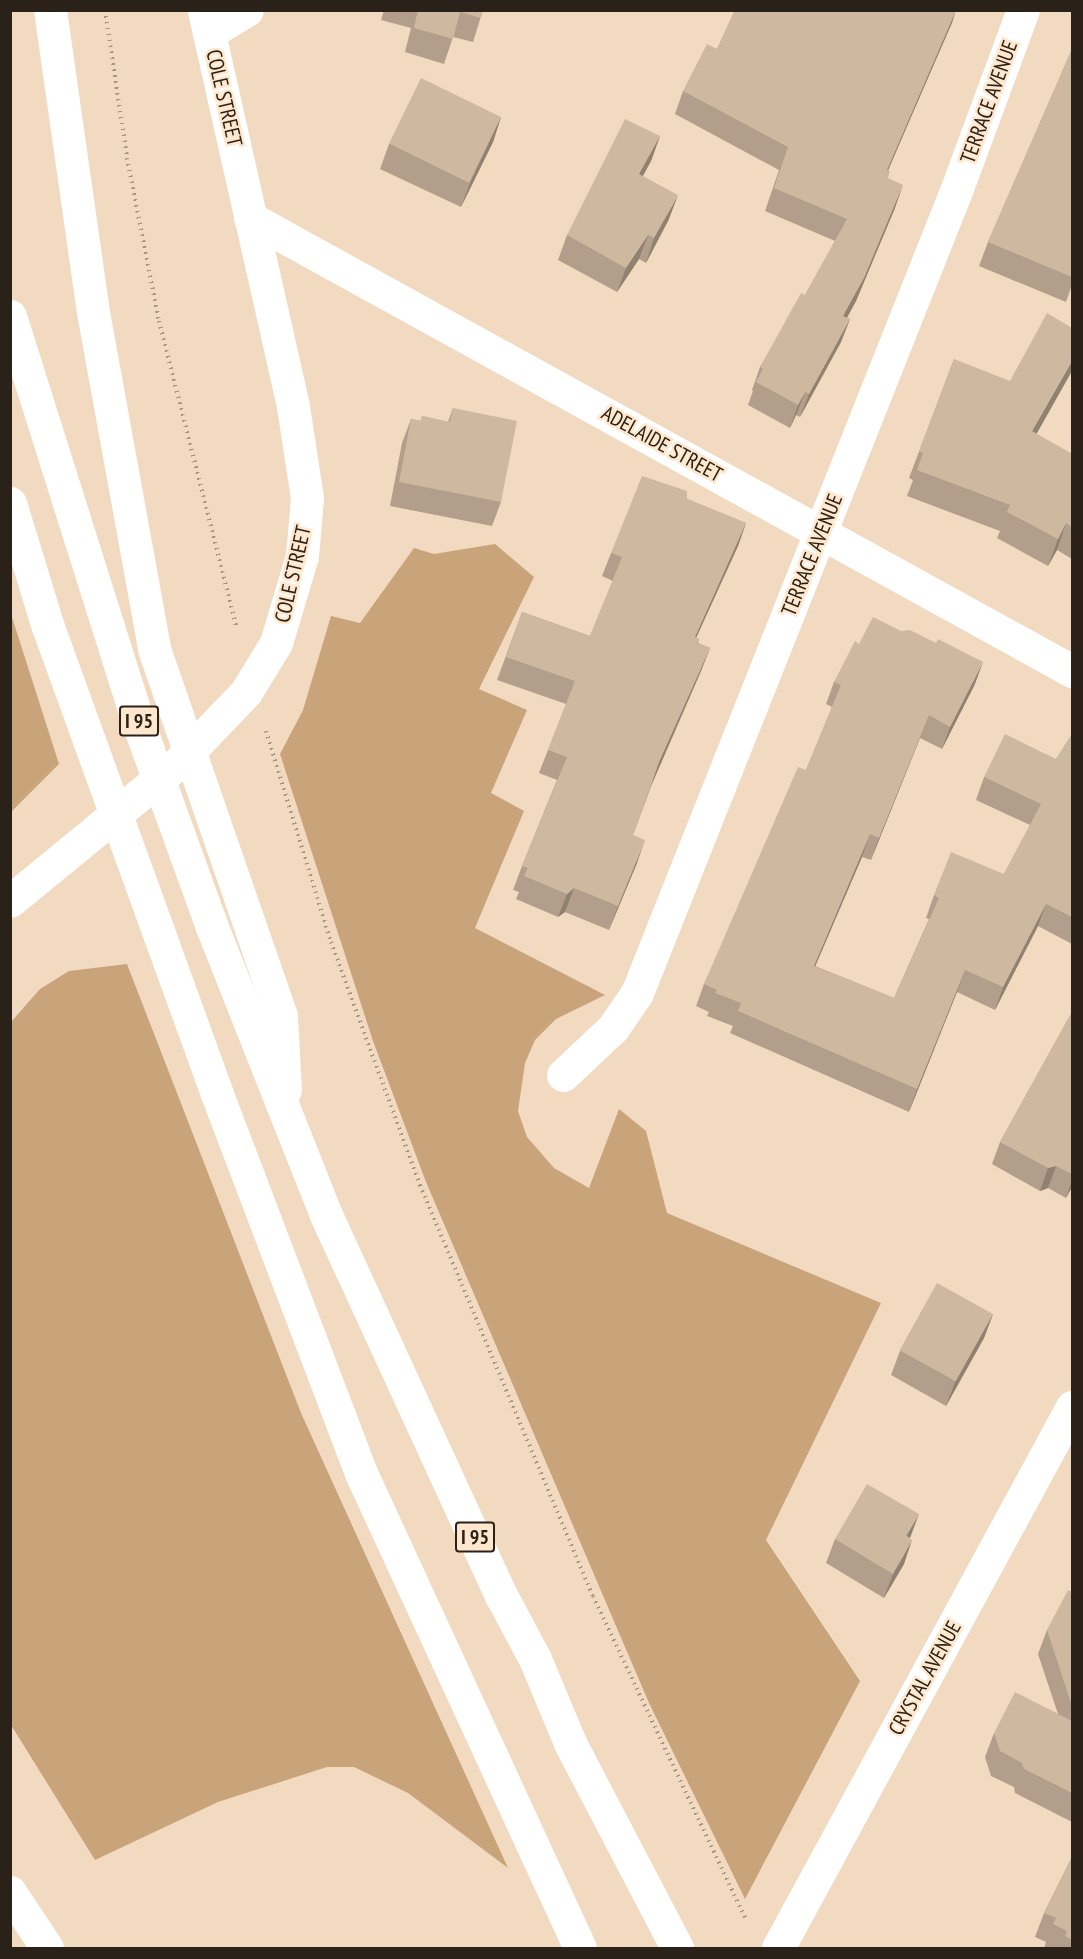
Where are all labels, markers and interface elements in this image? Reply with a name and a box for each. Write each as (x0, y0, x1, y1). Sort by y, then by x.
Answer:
street label: TERRACE AVENUE (955, 37, 1023, 167)
street label: COLE STREET (201, 47, 247, 149)
street label: ADELAIDE STREET (597, 401, 727, 487)
street label: TERRACE AVENUE (776, 490, 848, 620)
street label: COLE STREET (270, 523, 316, 625)
road number: I 95 (118, 704, 160, 738)
road number: I 95 (454, 1520, 496, 1554)
street label: CRYSTAL AVENUE (883, 1616, 967, 1740)

